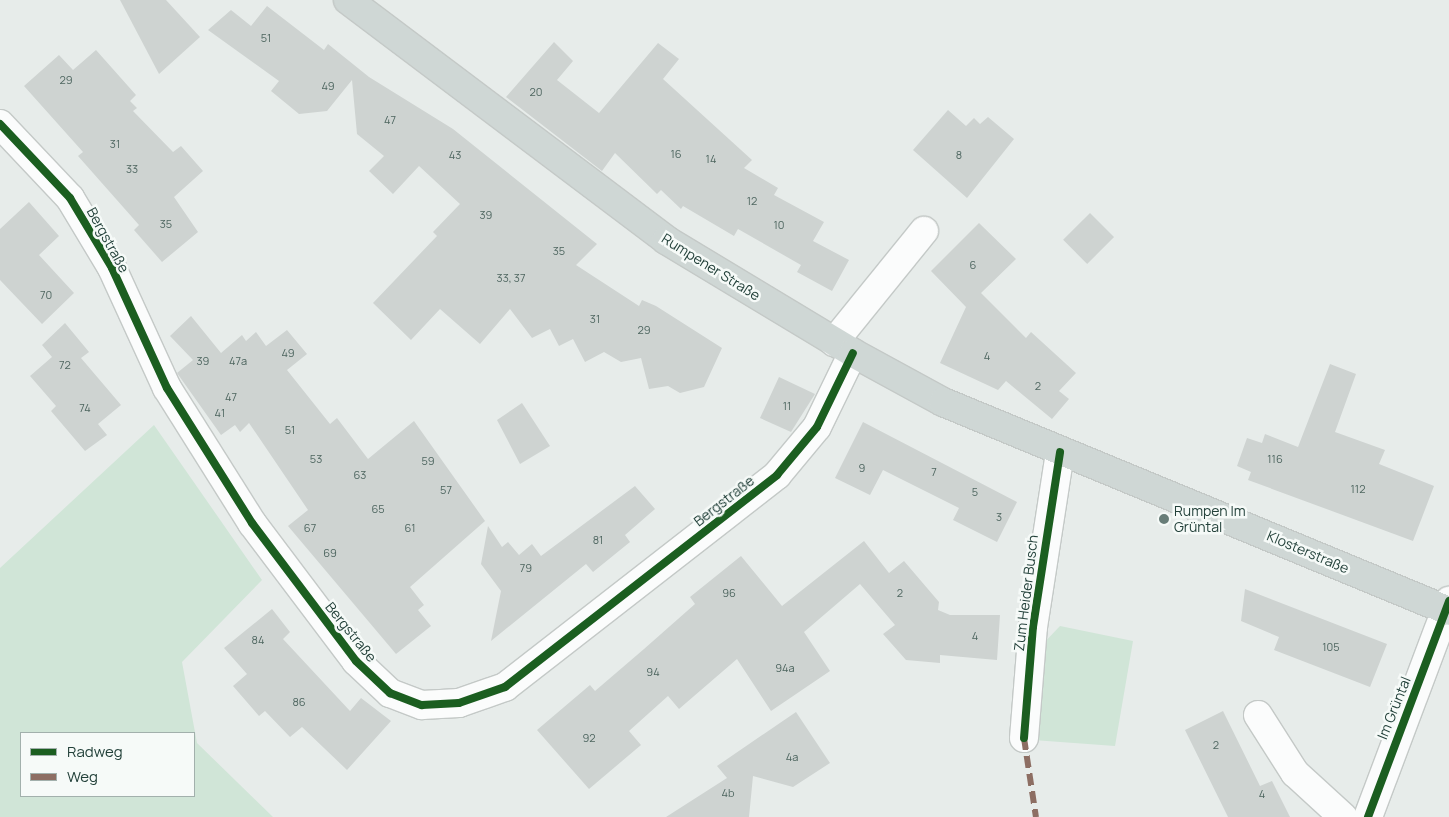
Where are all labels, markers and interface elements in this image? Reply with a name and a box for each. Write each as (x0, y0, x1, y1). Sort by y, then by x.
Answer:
house number: 51 (261, 31, 271, 45)
house number: 29 (59, 73, 73, 87)
house number: 49 (321, 79, 335, 93)
house number: 20 (530, 85, 542, 99)
house number: 47 (384, 113, 396, 127)
house number: 31 (110, 137, 120, 151)
house number: 16 (670, 147, 682, 161)
house number: 43 (449, 148, 461, 162)
house number: 8 (956, 148, 962, 162)
house number: 14 (706, 152, 716, 166)
house number: 33 (126, 162, 138, 176)
house number: 12 (747, 194, 757, 208)
street label: Bergstraße (83, 204, 133, 276)
house number: 39 (480, 208, 492, 222)
house number: 35 (160, 217, 172, 231)
house number: 10 (774, 218, 784, 232)
street label: Rumpener Straße (659, 230, 763, 304)
house number: 35 (553, 244, 565, 258)
house number: 6 (970, 258, 976, 272)
house number: 33, 37 (497, 271, 525, 285)
house number: 70 (40, 288, 52, 302)
house number: 31 (590, 312, 600, 326)
house number: 29 (637, 323, 651, 337)
house number: 49 (281, 346, 295, 360)
house number: 4 (984, 349, 990, 363)
house number: 39 (197, 354, 209, 368)
house number: 47a (229, 354, 247, 368)
house number: 72 (59, 358, 71, 372)
house number: 2 (1035, 379, 1041, 393)
house number: 47 (225, 390, 237, 404)
house number: 11 (783, 399, 791, 413)
house number: 74 (79, 401, 91, 415)
house number: 41 (215, 406, 225, 420)
house number: 51 (285, 423, 295, 437)
house number: 53 (310, 452, 322, 466)
house number: 116 (1267, 452, 1283, 466)
house number: 59 (421, 454, 435, 468)
house number: 9 (859, 461, 865, 475)
house number: 7 (931, 465, 937, 479)
house number: 63 (354, 468, 366, 482)
street label: Bergstraße (691, 472, 757, 530)
house number: 112 (1351, 482, 1365, 496)
house number: 57 (440, 483, 452, 497)
house number: 5 (972, 485, 978, 499)
house number: 65 (371, 502, 385, 516)
place label: Rumpen Im Grüntal (1174, 503, 1246, 536)
house number: 3 (996, 510, 1002, 524)
marker: Rumpen Im Grüntal (1158, 513, 1170, 525)
house number: 67 (304, 521, 316, 535)
house number: 61 (405, 521, 415, 535)
street label: Klosterstraße (1264, 527, 1352, 577)
house number: 81 (593, 533, 603, 547)
street label: Zum Heider Busch (1011, 534, 1041, 652)
house number: 69 (323, 546, 337, 560)
house number: 79 (520, 561, 532, 575)
house number: 96 (722, 586, 736, 600)
house number: 2 (897, 586, 903, 600)
street label: Bergstraße (322, 599, 380, 665)
house number: 4 (972, 629, 978, 643)
house number: 84 (252, 633, 264, 647)
house number: 105 (1322, 640, 1340, 654)
house number: 94a (775, 661, 795, 675)
house number: 94 (646, 665, 660, 679)
street label: Im Grüntal (1374, 674, 1414, 742)
house number: 86 (292, 695, 306, 709)
house number: 92 (582, 731, 596, 745)
legend (20, 732, 195, 797)
house number: 2 (1213, 738, 1219, 752)
text: Radweg (67, 741, 123, 762)
house number: 4a (786, 750, 798, 764)
text: Weg (67, 766, 98, 787)
house number: 4b (722, 786, 734, 800)
house number: 4 (1259, 787, 1265, 801)

